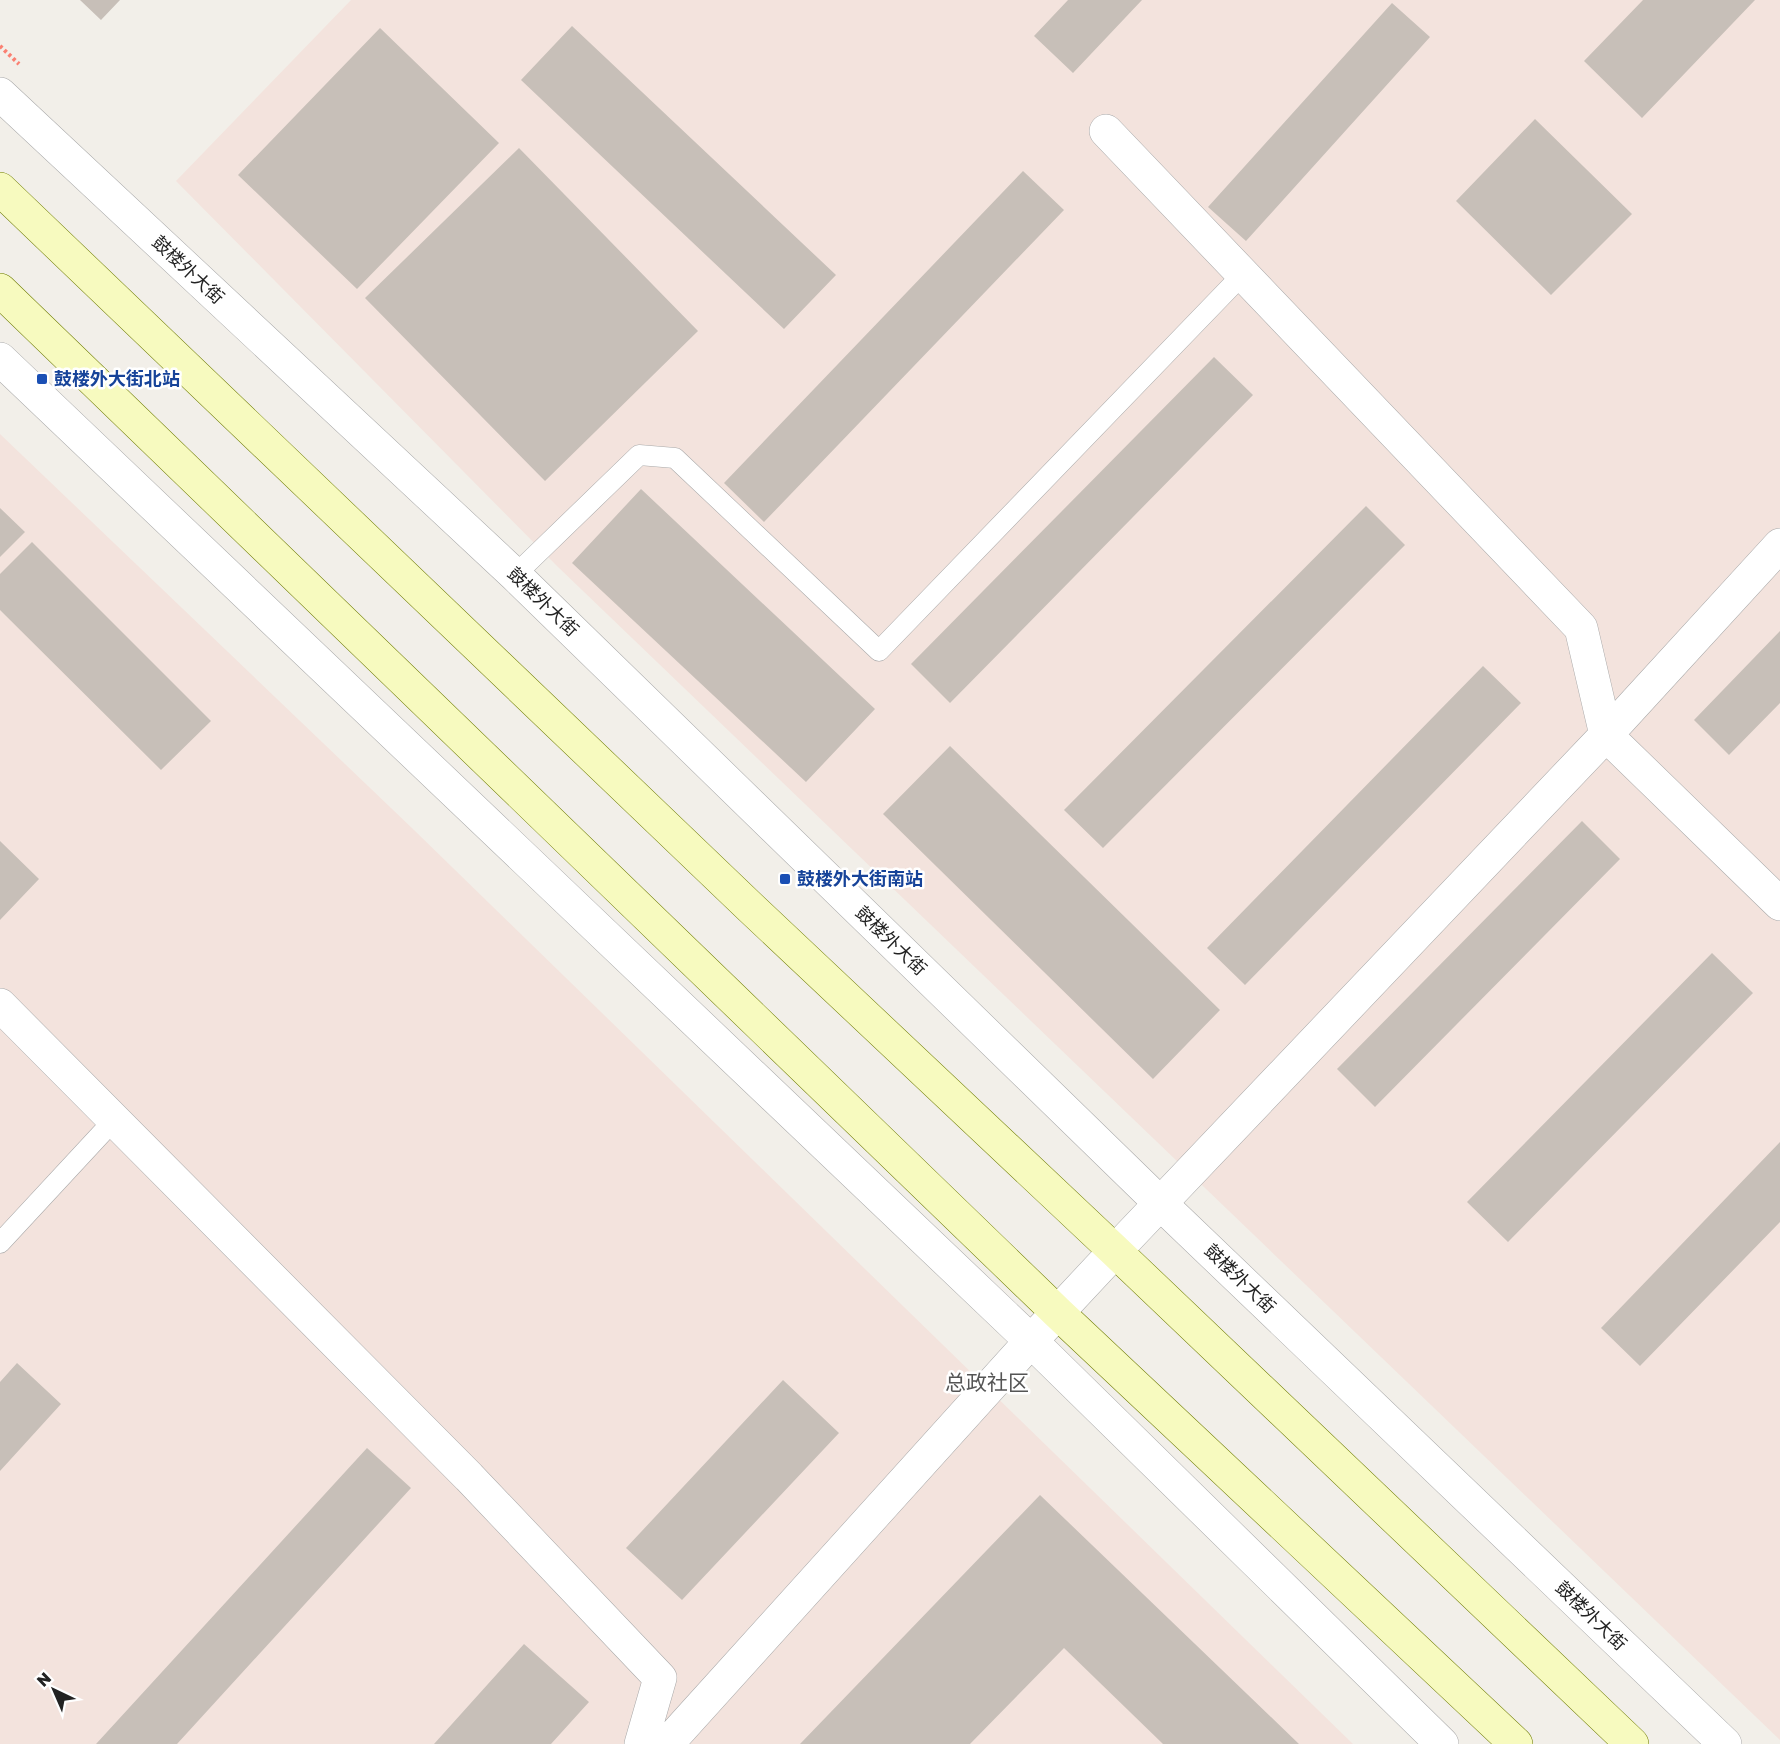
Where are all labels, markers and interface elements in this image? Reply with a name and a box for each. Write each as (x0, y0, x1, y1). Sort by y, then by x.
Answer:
street label: 鼓楼外大街 (148, 231, 229, 308)
place label: 鼓楼外大街北站 (54, 367, 180, 389)
marker: 鼓楼外大街北站 (35, 372, 49, 386)
street label: 鼓楼外大街 (504, 562, 584, 640)
place label: 鼓楼外大街南站 (797, 867, 923, 889)
marker: 鼓楼外大街南站 (778, 872, 792, 886)
street label: 鼓楼外大街 (852, 901, 932, 979)
street label: 鼓楼外大街 (1201, 1239, 1281, 1317)
district label: 总政社区 (945, 1369, 1029, 1395)
street label: 鼓楼外大街 (1552, 1576, 1632, 1654)
north arrow (24, 1660, 84, 1720)
text: N (32, 1668, 55, 1691)

